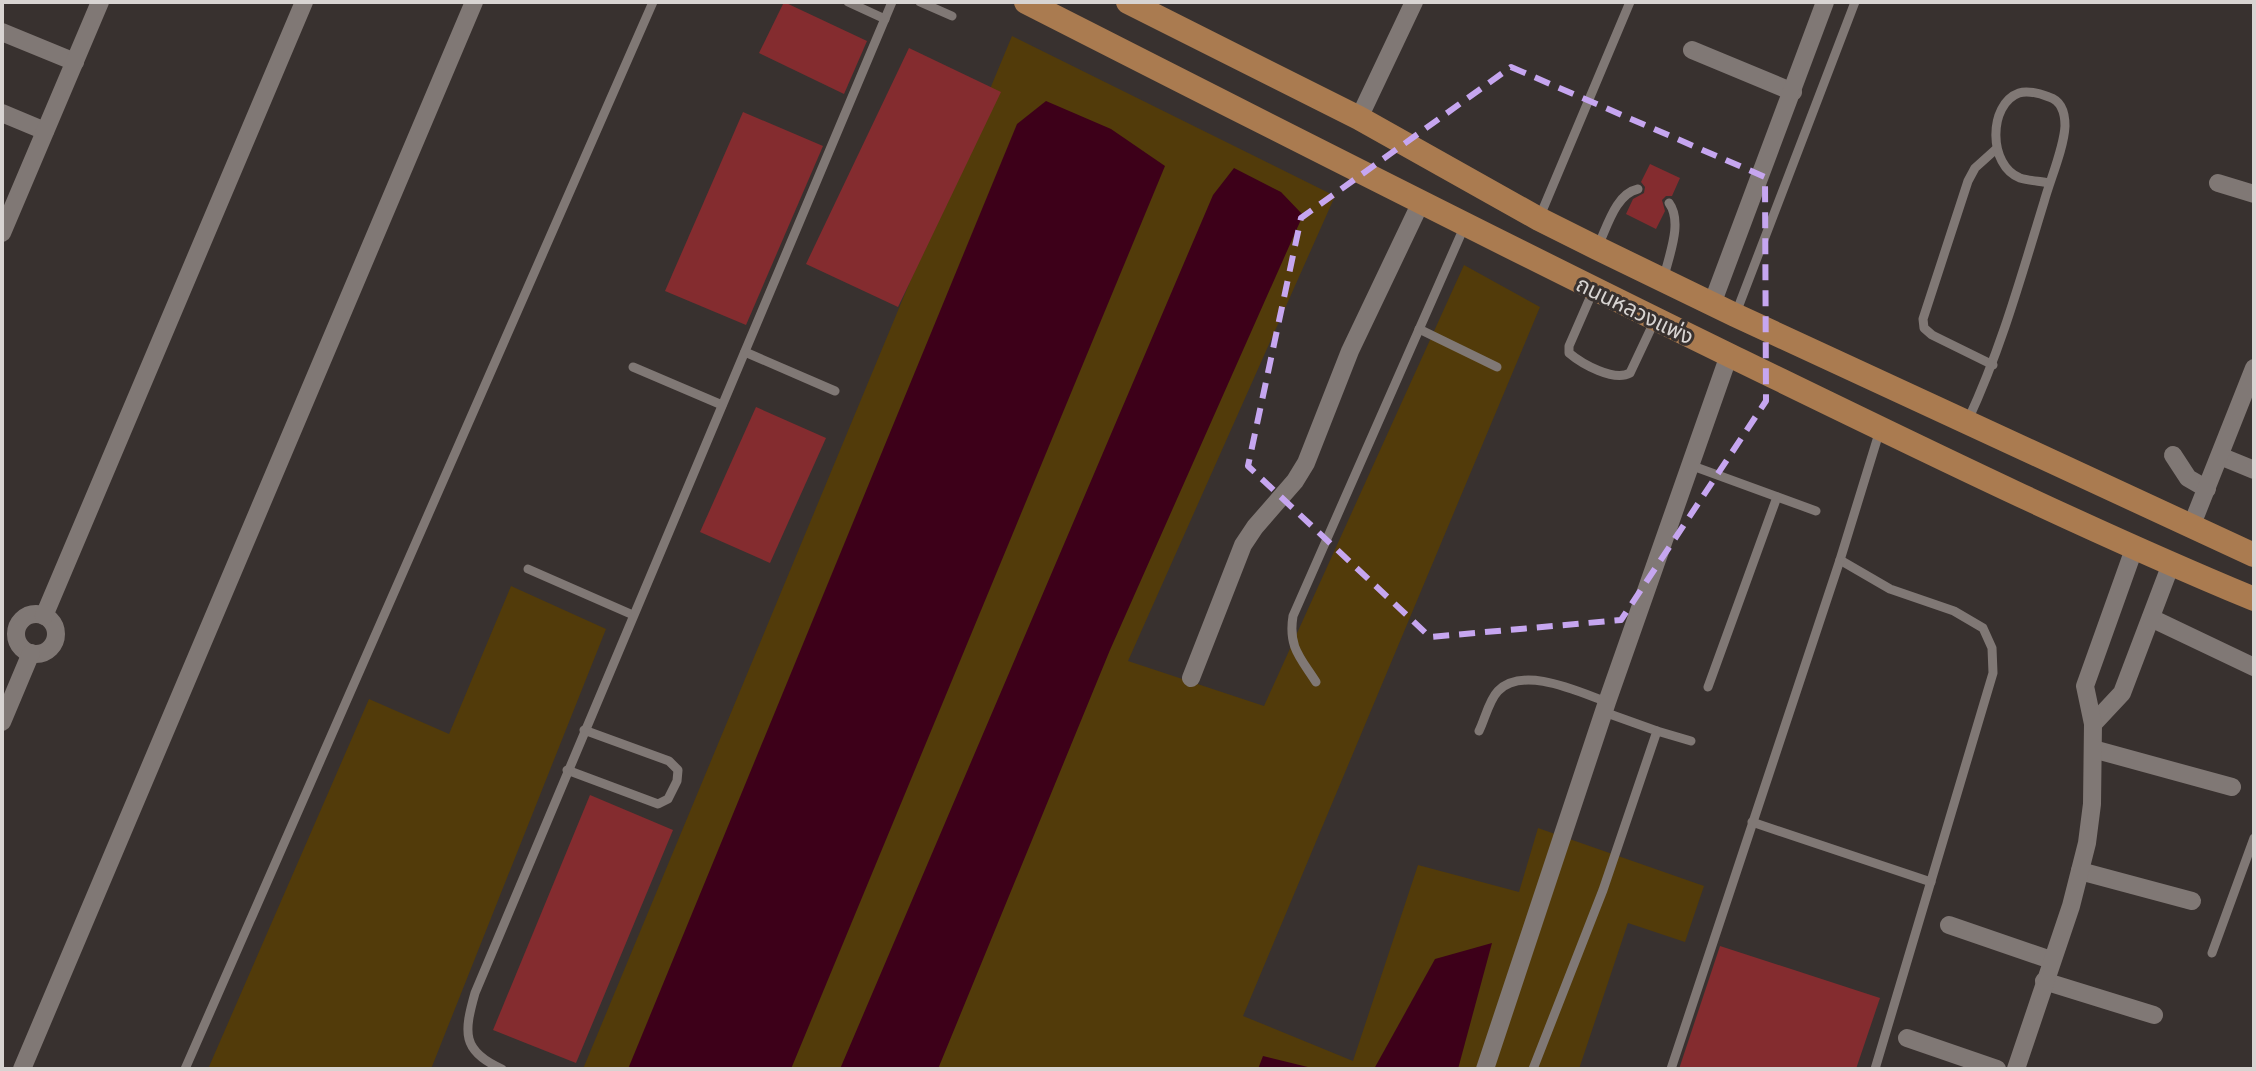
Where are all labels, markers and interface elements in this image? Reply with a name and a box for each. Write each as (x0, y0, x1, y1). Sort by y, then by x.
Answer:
street label: ถนนหลวงแพ่ง (1570, 267, 1700, 353)

